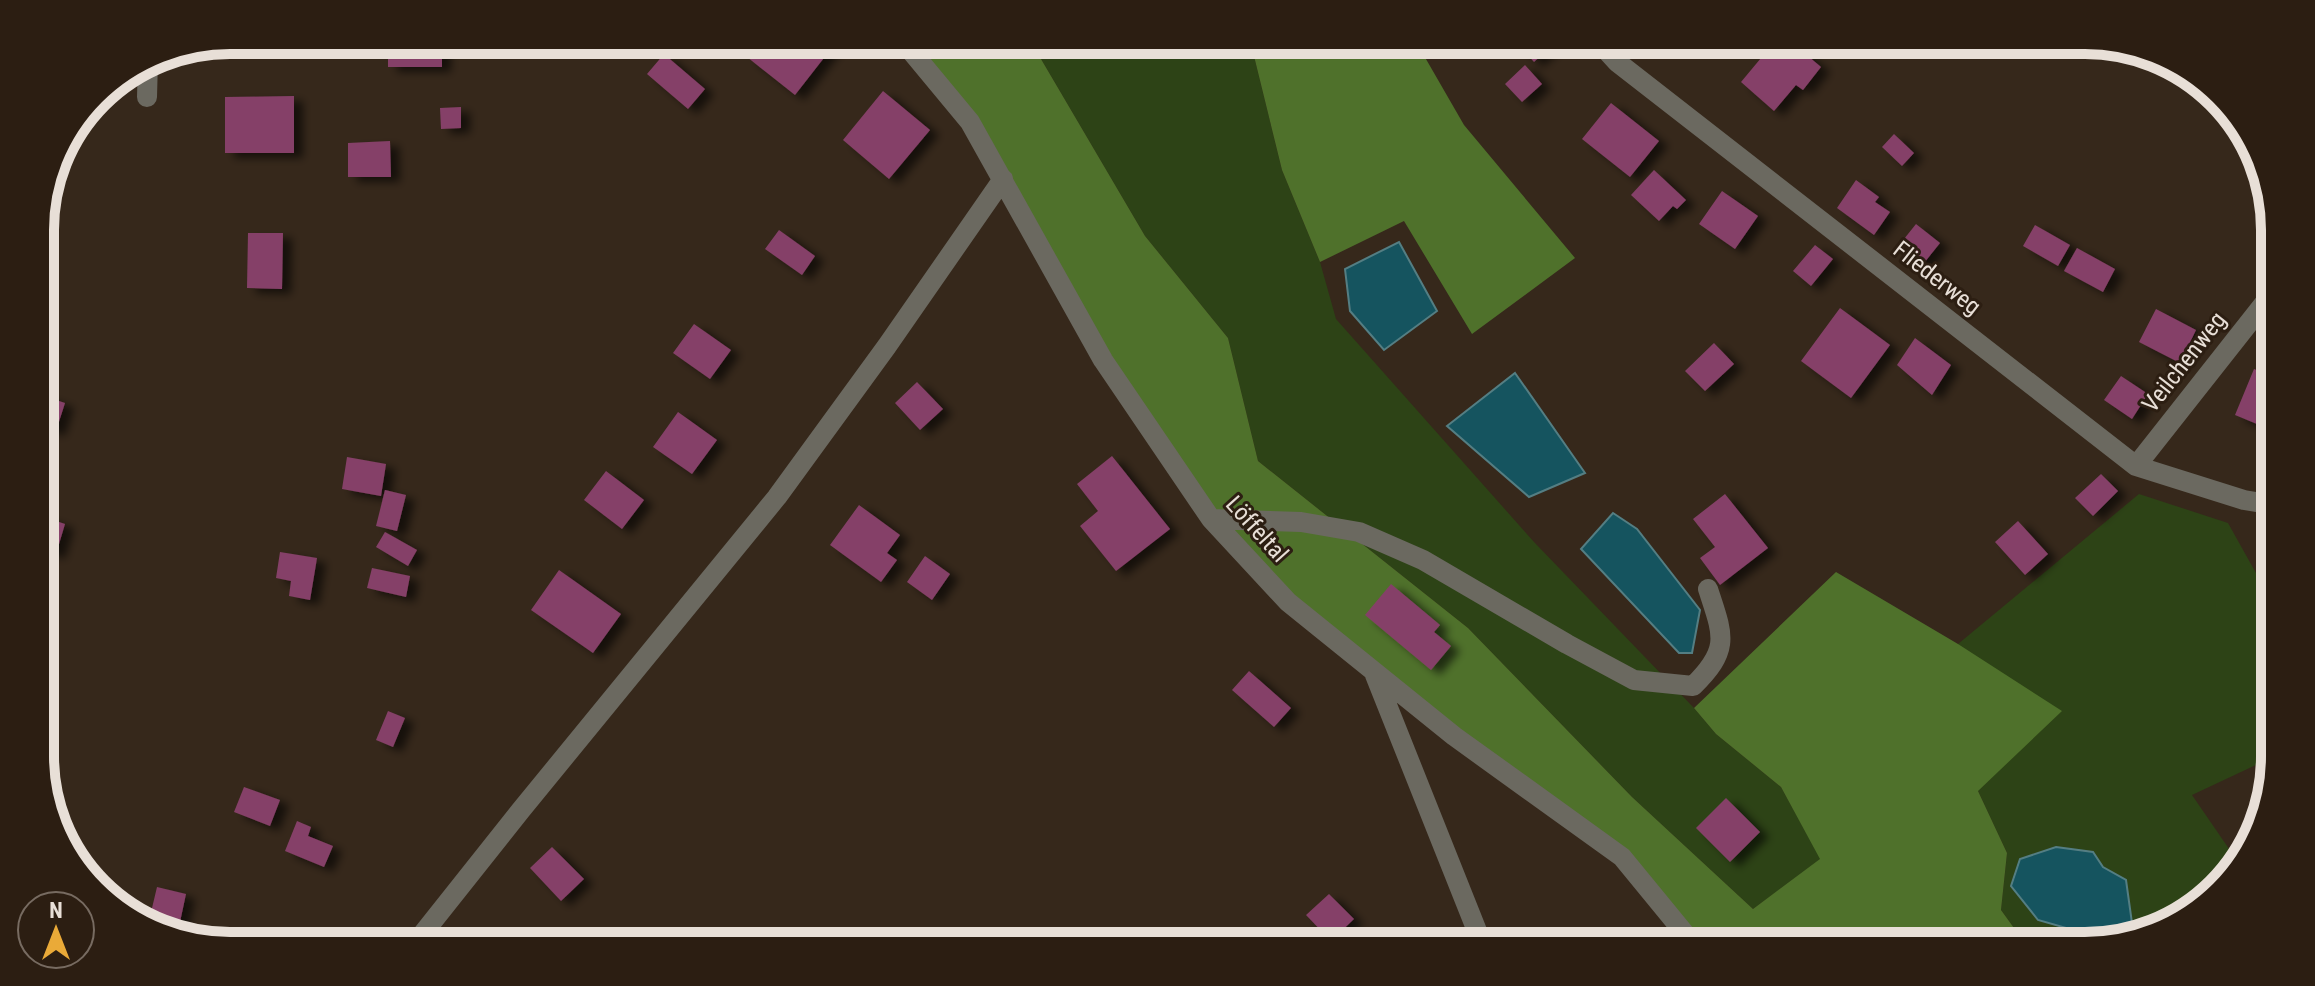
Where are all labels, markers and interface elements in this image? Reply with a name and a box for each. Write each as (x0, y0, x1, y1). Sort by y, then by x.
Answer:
street label: Fliederweg (1888, 235, 1986, 321)
street label: Veilchenweg (2136, 306, 2232, 418)
street label: Löffeltal (1220, 490, 1294, 568)
north arrow (16, 890, 96, 970)
text: N (49, 898, 63, 923)

